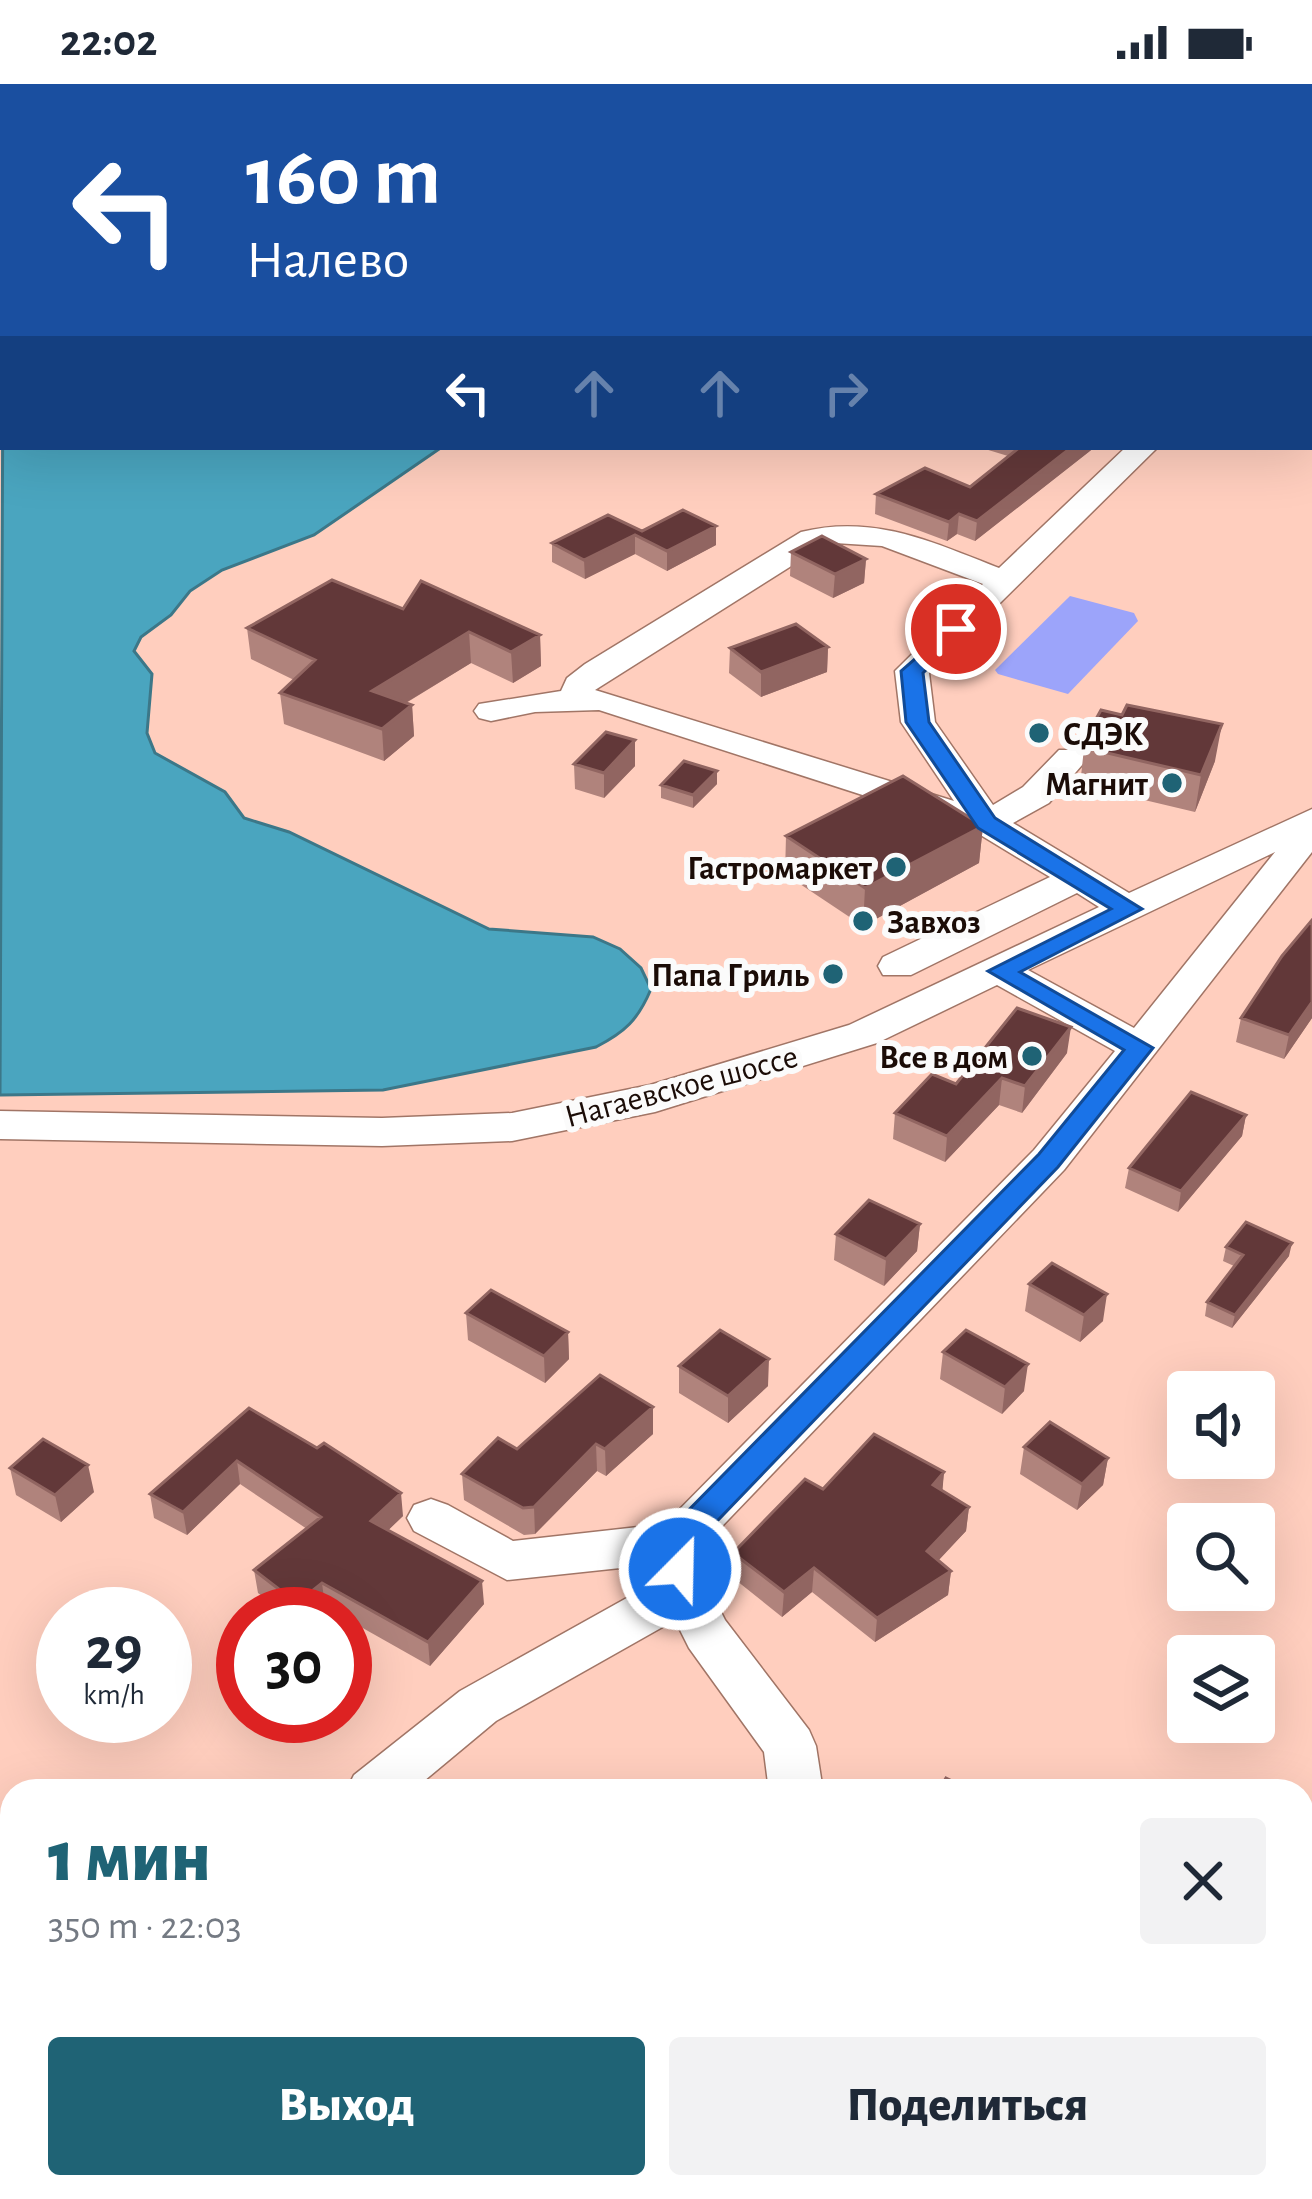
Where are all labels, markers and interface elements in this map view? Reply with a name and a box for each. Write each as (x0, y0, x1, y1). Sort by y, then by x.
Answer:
text: 22:02 (60, 19, 157, 64)
icon: left (48, 132, 204, 288)
text: 160 m (246, 136, 441, 220)
text: Налево (246, 234, 409, 288)
icon: left (435, 360, 501, 426)
icon: ahead (561, 360, 627, 426)
icon: ahead (687, 360, 753, 426)
icon: right (813, 360, 879, 426)
pin (905, 578, 1007, 680)
icon: arrive (923, 596, 989, 662)
place label: СДЭК (1063, 719, 1143, 752)
marker: СДЭК (1026, 720, 1052, 746)
place label: Магнит (1045, 769, 1148, 802)
marker: Магнит (1159, 770, 1185, 796)
place label: Гастромаркет (687, 853, 872, 886)
marker: Гастромаркет (883, 854, 909, 880)
place label: Завхоз (887, 907, 981, 940)
marker: Завхоз (850, 908, 876, 934)
place label: Папа Гриль (651, 960, 810, 993)
marker: Папа Гриль (820, 961, 846, 987)
street label: Нагаевское шоссе (562, 1040, 802, 1134)
place label: Все в дом (879, 1042, 1008, 1075)
marker: Все в дом (1019, 1043, 1045, 1069)
map controls (1167, 1371, 1275, 1743)
button: sound (1167, 1371, 1275, 1479)
button: search (1167, 1503, 1275, 1611)
position arrow (617, 1506, 743, 1632)
speed limit sign: 30 (216, 1587, 372, 1743)
text: 29 (85, 1620, 143, 1680)
button: layers (1167, 1635, 1275, 1743)
text: km/h (83, 1680, 145, 1710)
button: close (1140, 1818, 1266, 1944)
text: 1 мин (48, 1822, 211, 1894)
text: 350 m · 22:03 (48, 1907, 241, 1946)
button: Выход (48, 2037, 645, 2175)
button: Поделиться (669, 2037, 1266, 2175)

